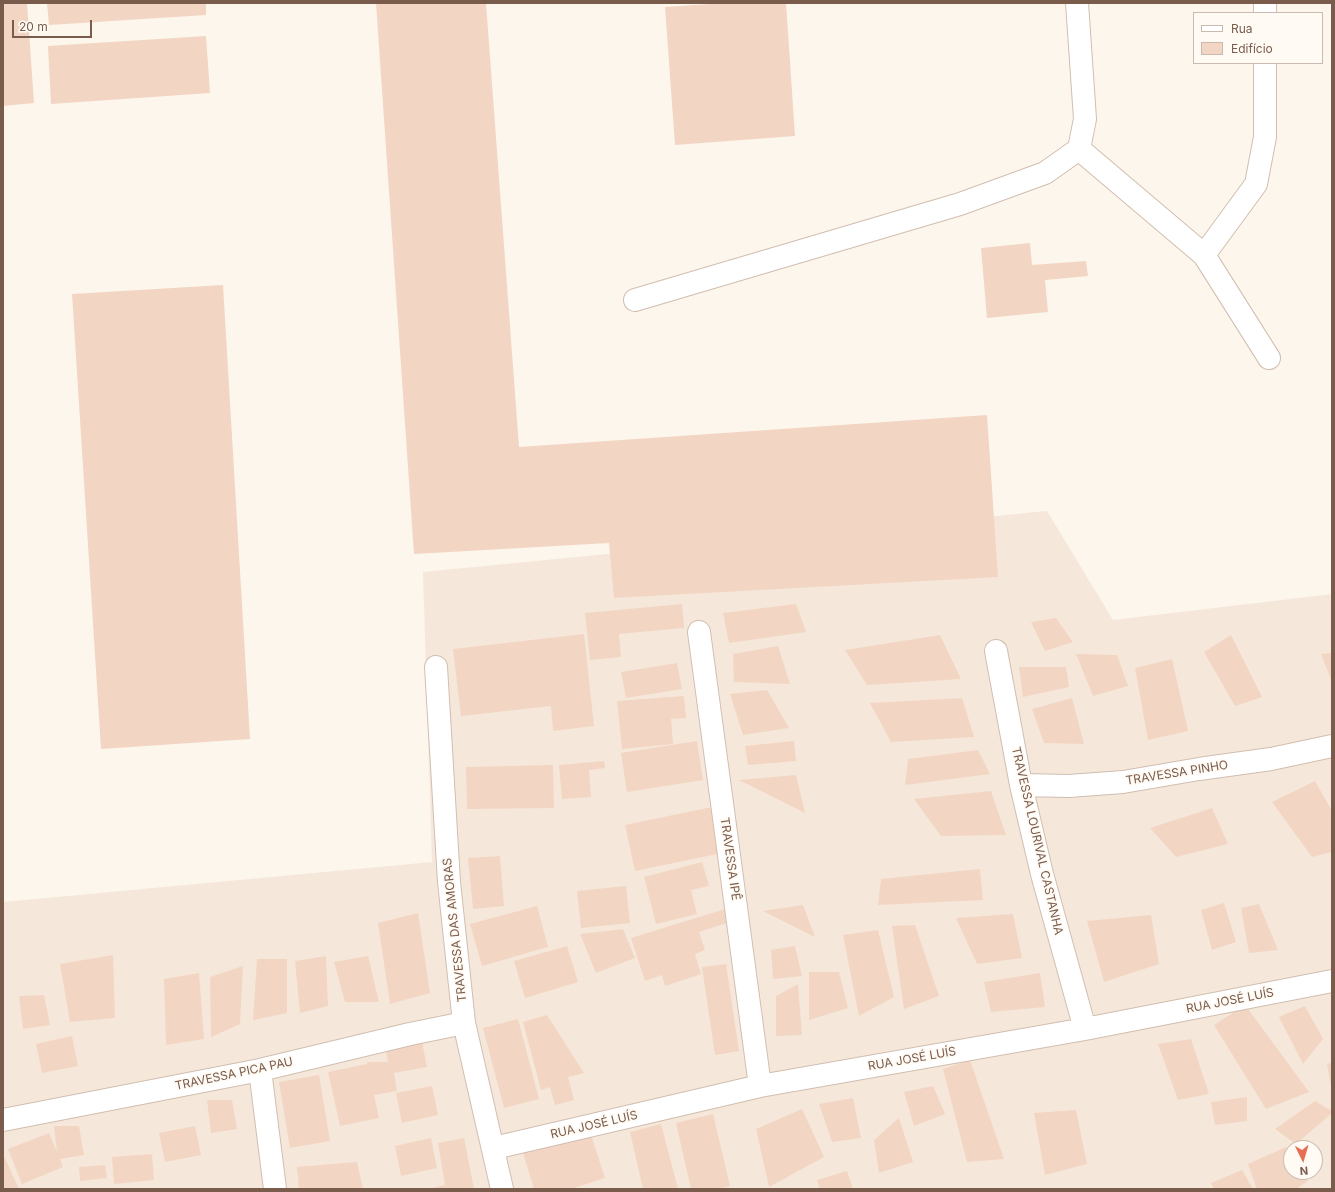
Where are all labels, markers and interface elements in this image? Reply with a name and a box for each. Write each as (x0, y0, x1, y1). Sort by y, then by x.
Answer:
scale bar (14, 12, 94, 38)
legend (1193, 12, 1323, 64)
text: 20 m (19, 19, 48, 34)
text: Rua (1231, 21, 1253, 36)
text: Edifício (1231, 41, 1273, 56)
street label: TRAVESSA LOURIVAL CASTANHA (1008, 746, 1066, 936)
street label: TRAVESSA PINHO (1125, 758, 1229, 788)
street label: TRAVESSA IPÊ (717, 817, 743, 901)
street label: TRAVESSA DAS AMORAS (440, 857, 470, 1003)
street label: RUA JOSÉ LUÍS (1185, 985, 1275, 1017)
street label: RUA JOSÉ LUÍS (867, 1044, 957, 1074)
street label: TRAVESSA PICA PAU (174, 1054, 294, 1094)
street label: RUA JOSÉ LUÍS (549, 1108, 639, 1142)
north arrow (1283, 1140, 1323, 1180)
text: N (1299, 1164, 1309, 1178)

